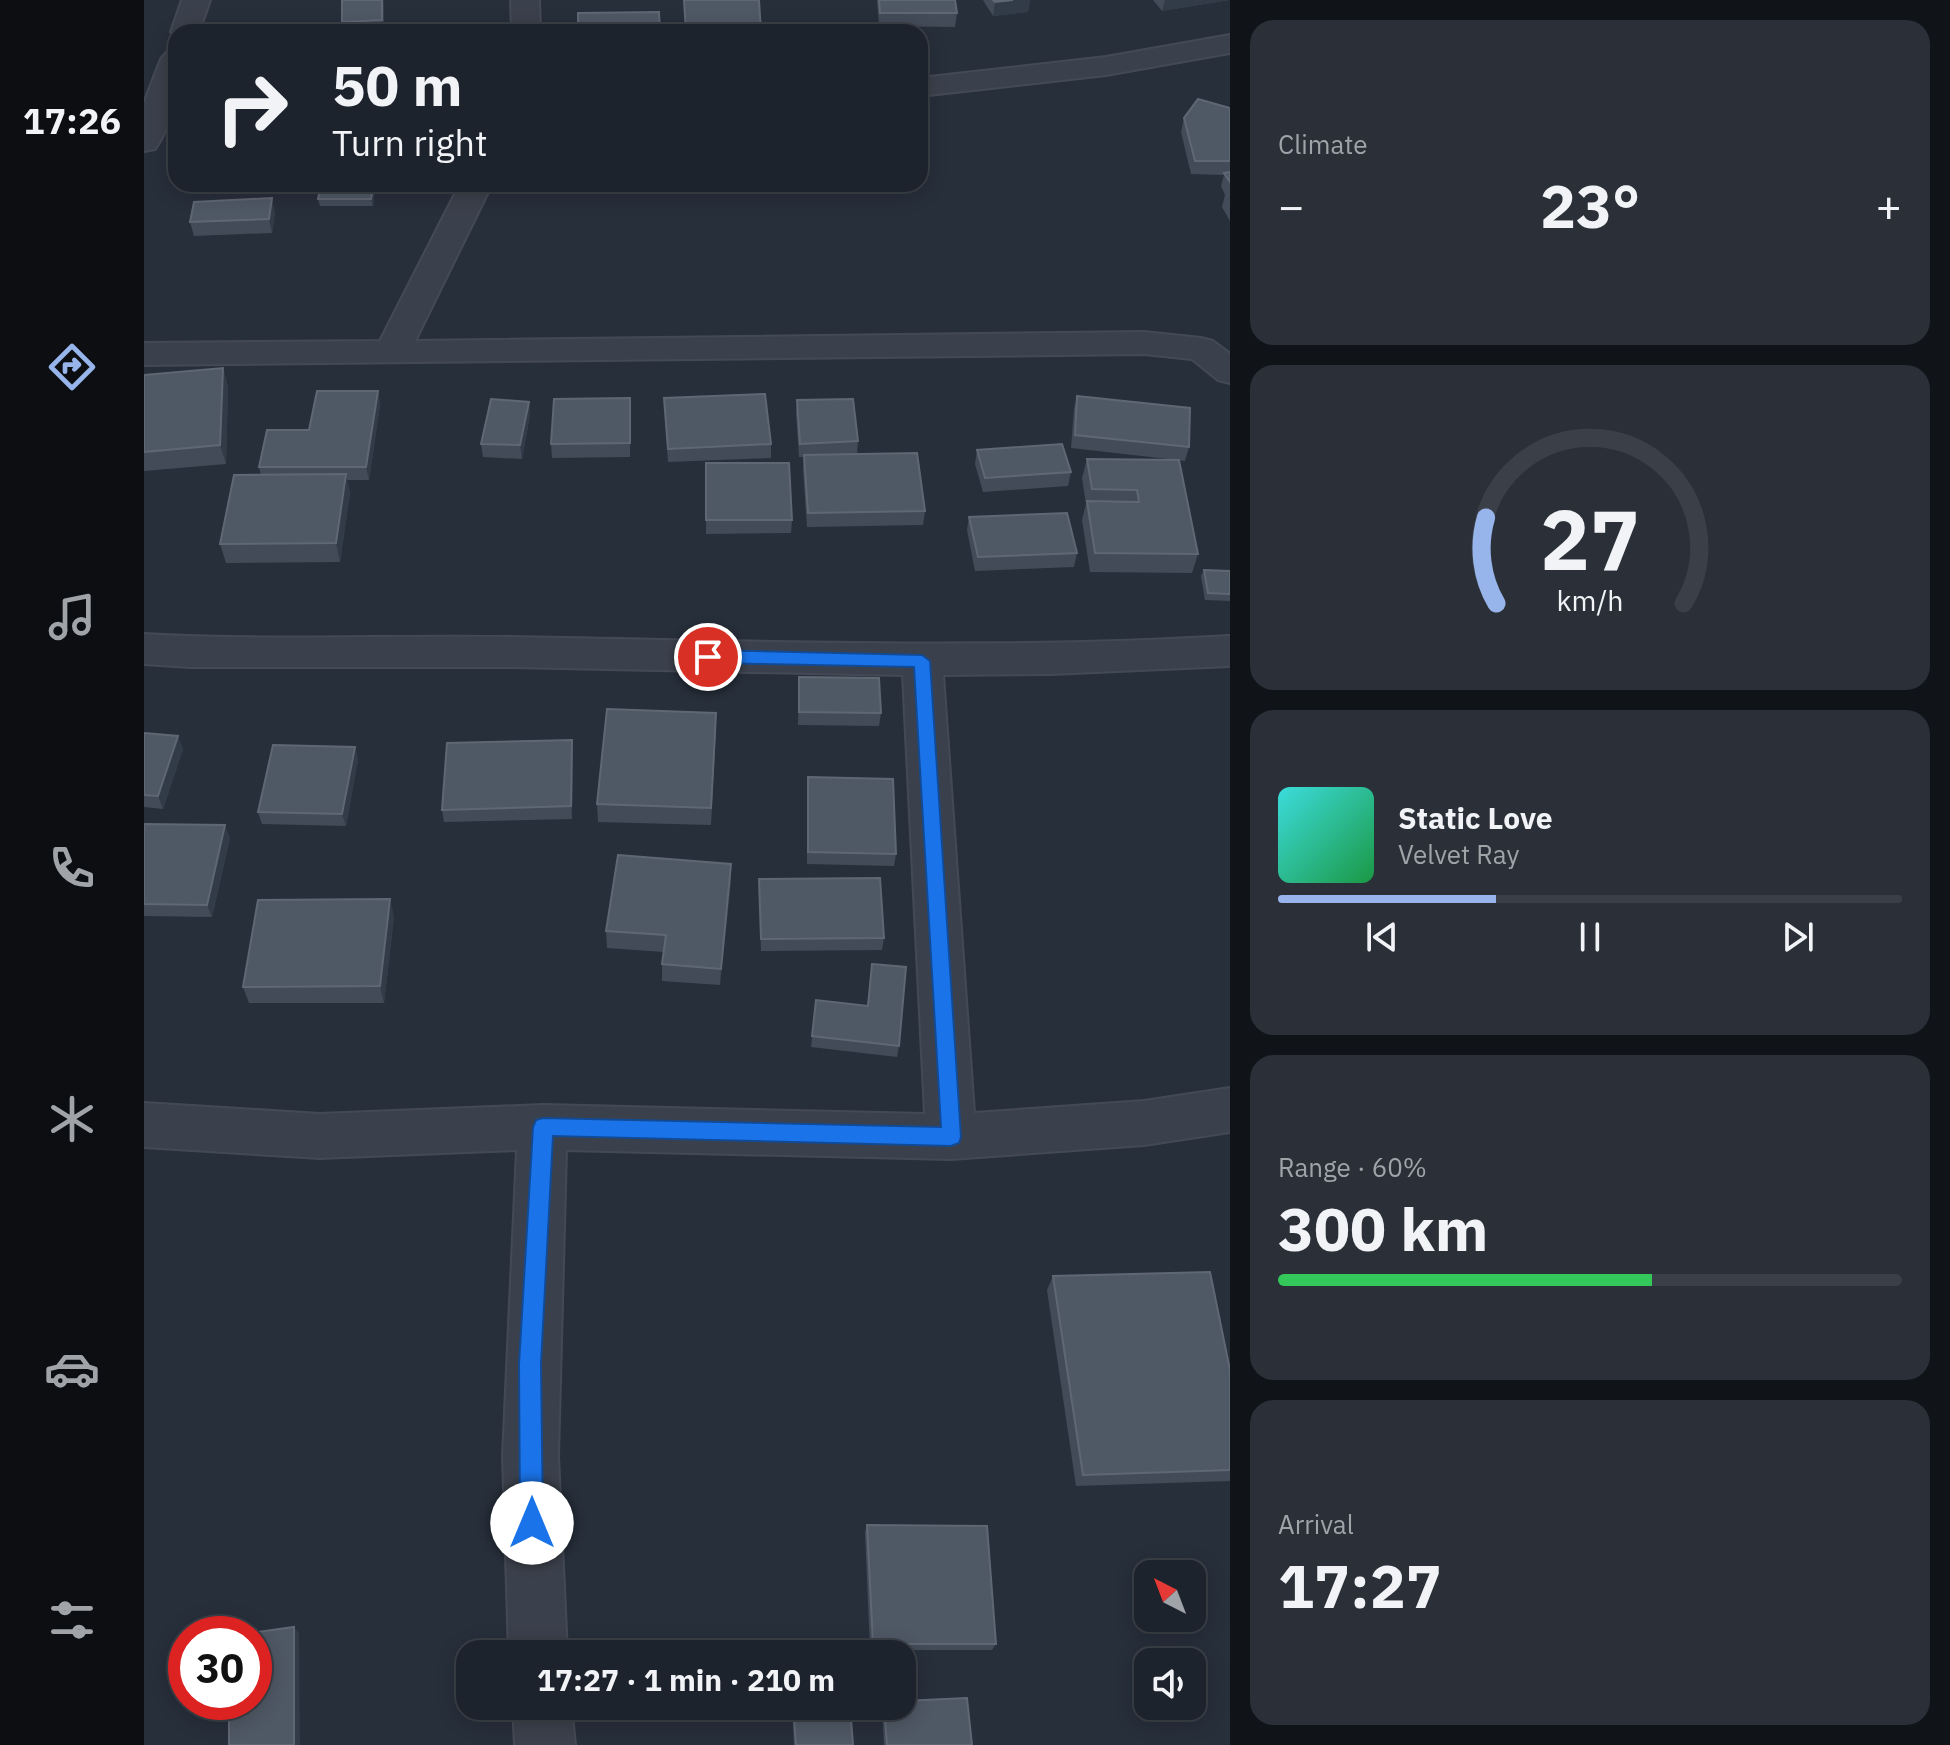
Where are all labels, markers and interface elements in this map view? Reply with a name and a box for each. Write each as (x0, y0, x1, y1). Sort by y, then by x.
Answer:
text: 50 m (332, 49, 462, 121)
icon: right (200, 56, 304, 160)
text: 17:26 (23, 97, 121, 144)
text: Turn right (332, 119, 488, 166)
text: Climate (1278, 127, 1368, 161)
text: 23° (1540, 166, 1640, 245)
text: − (1278, 177, 1304, 234)
text: + (1876, 177, 1902, 234)
icon: directions (44, 339, 100, 395)
text: 27 (1540, 484, 1640, 592)
text: km/h (1556, 582, 1624, 619)
icon: music (44, 589, 100, 645)
pin (674, 623, 742, 691)
icon: arrive (686, 635, 730, 679)
text: Static Love (1398, 798, 1553, 837)
text: Velvet Ray (1398, 837, 1519, 871)
icon: phone (44, 840, 100, 896)
icon: previous (1360, 915, 1404, 959)
icon: pause (1568, 915, 1612, 959)
icon: next (1776, 915, 1820, 959)
icon: climate (44, 1091, 100, 1147)
text: Range · 60% (1278, 1150, 1427, 1184)
text: 300 km (1278, 1189, 1488, 1268)
icon: car (44, 1341, 100, 1397)
position arrow (490, 1481, 574, 1565)
text: Arrival (1278, 1507, 1354, 1541)
text: 17:27 (1278, 1546, 1442, 1625)
north arrow (1134, 1560, 1206, 1632)
map controls (1134, 1560, 1206, 1720)
icon: filters (44, 1592, 100, 1648)
speed limit sign: 30 (168, 1616, 272, 1720)
button: sound (1134, 1648, 1206, 1720)
text: 17:27 · 1 min · 210 m (537, 1660, 835, 1699)

